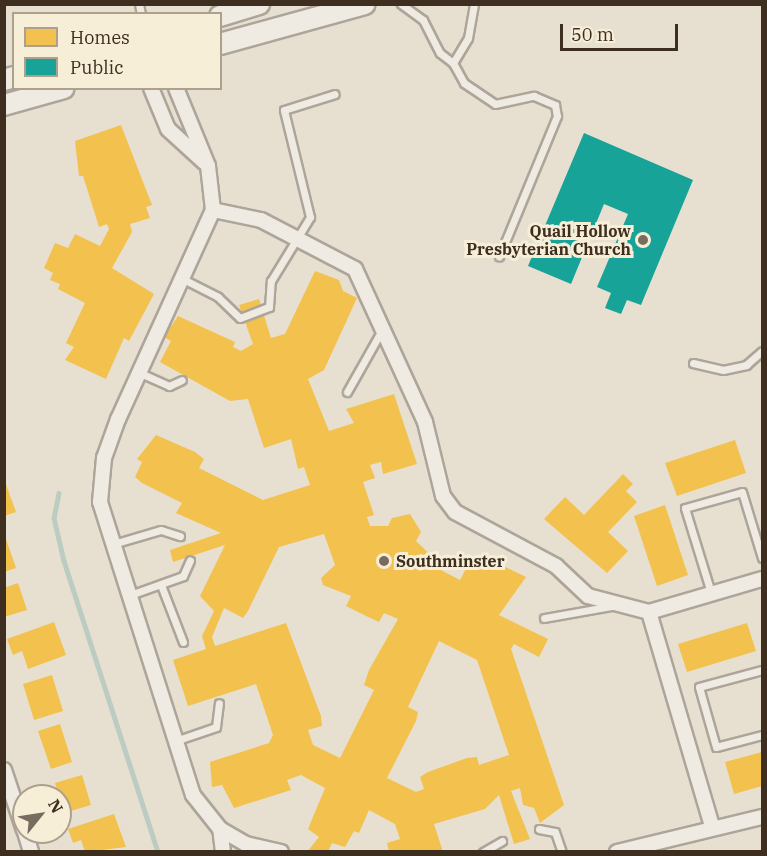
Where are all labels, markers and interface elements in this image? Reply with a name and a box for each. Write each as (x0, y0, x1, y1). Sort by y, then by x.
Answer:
legend (12, 12, 222, 90)
scale bar (563, 12, 682, 50)
text: 50 m (571, 23, 614, 46)
text: Homes (70, 26, 130, 49)
text: Public (70, 56, 124, 79)
place label: Quail Hollow Presbyterian Church (466, 221, 631, 259)
marker: Quail Hollow Presbyterian Church (636, 233, 650, 247)
place label: Southminster (396, 551, 505, 571)
marker: Southminster (377, 554, 391, 568)
north arrow (12, 784, 72, 844)
text: N (44, 796, 68, 816)

